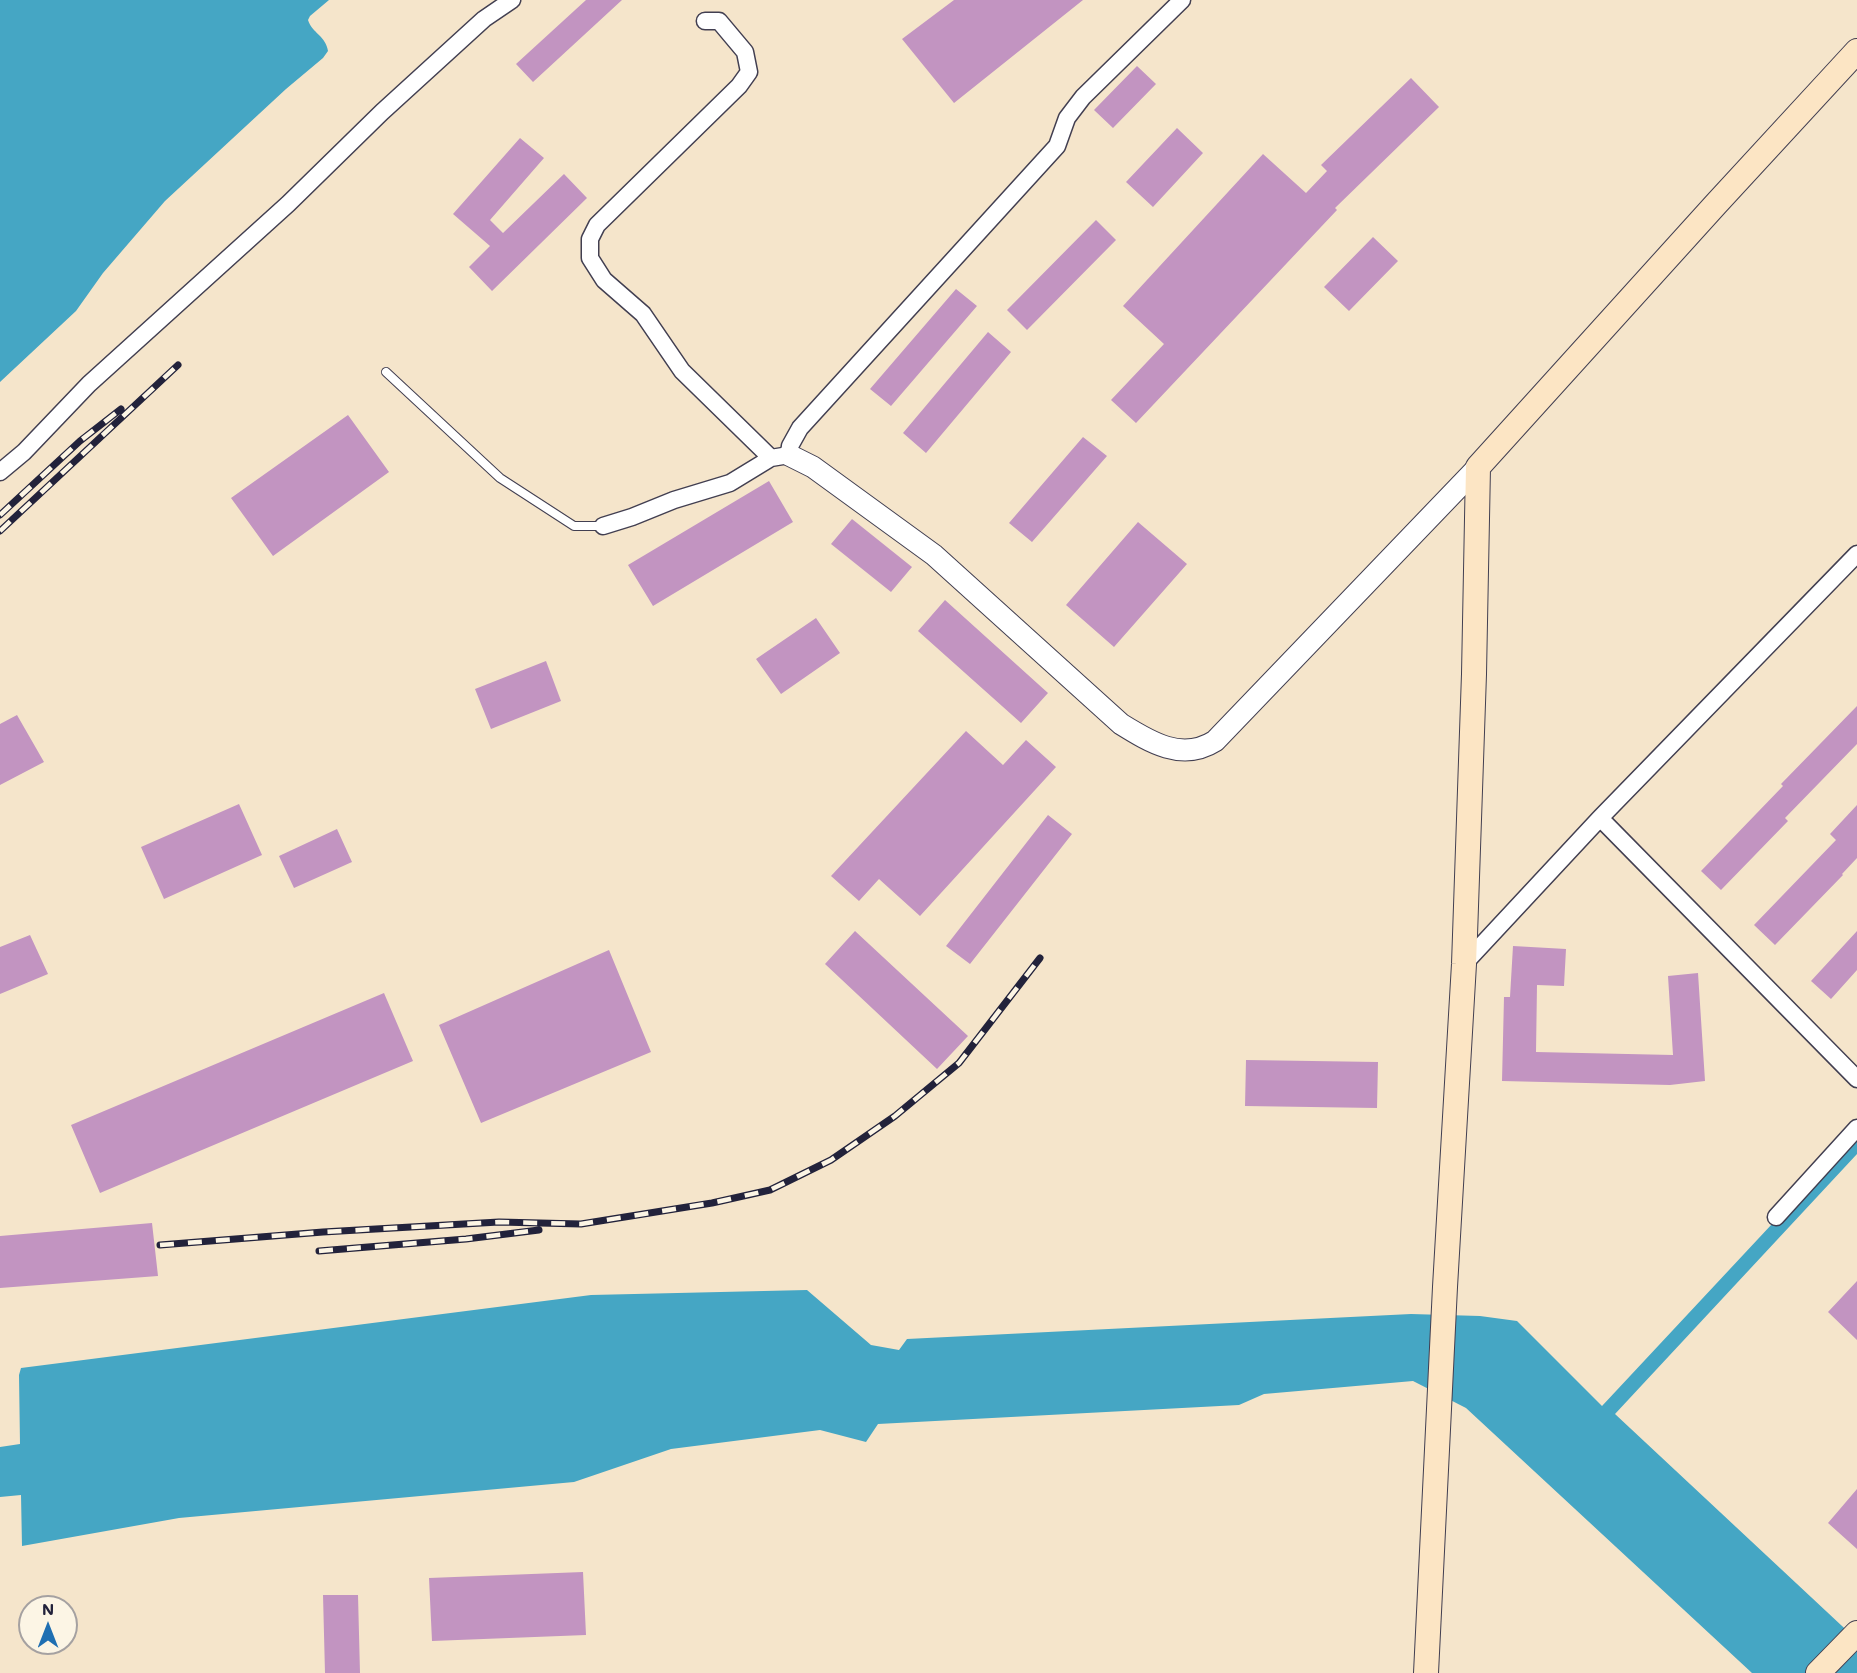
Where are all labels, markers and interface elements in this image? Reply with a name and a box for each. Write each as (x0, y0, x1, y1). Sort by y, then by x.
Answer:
north arrow (18, 1595, 78, 1655)
text: N (42, 1598, 54, 1619)

